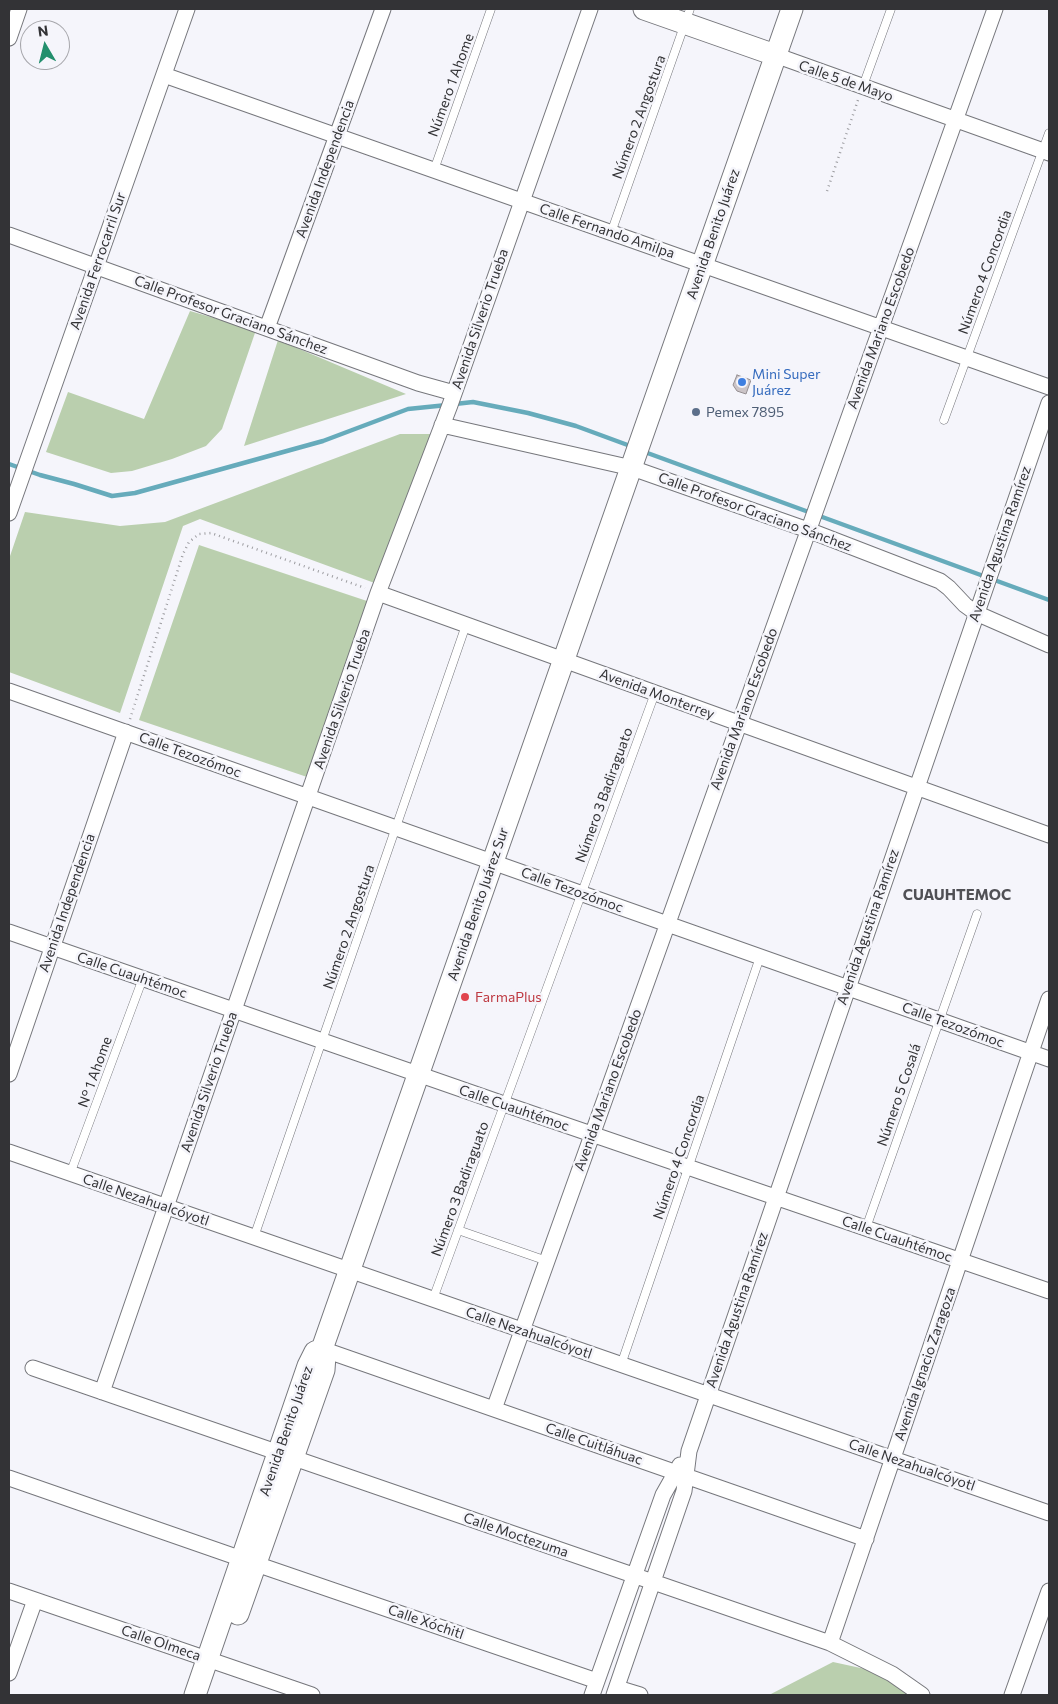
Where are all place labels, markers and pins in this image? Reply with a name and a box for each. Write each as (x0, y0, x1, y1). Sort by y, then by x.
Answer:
place label: Mini Super Juárez (752, 366, 821, 398)
marker: Mini Super Juárez (736, 376, 748, 388)
place label: Pemex 7895 (706, 404, 784, 420)
marker: Pemex 7895 (690, 406, 702, 418)
place label: FarmaPlus (475, 989, 542, 1005)
marker: FarmaPlus (459, 991, 471, 1003)

